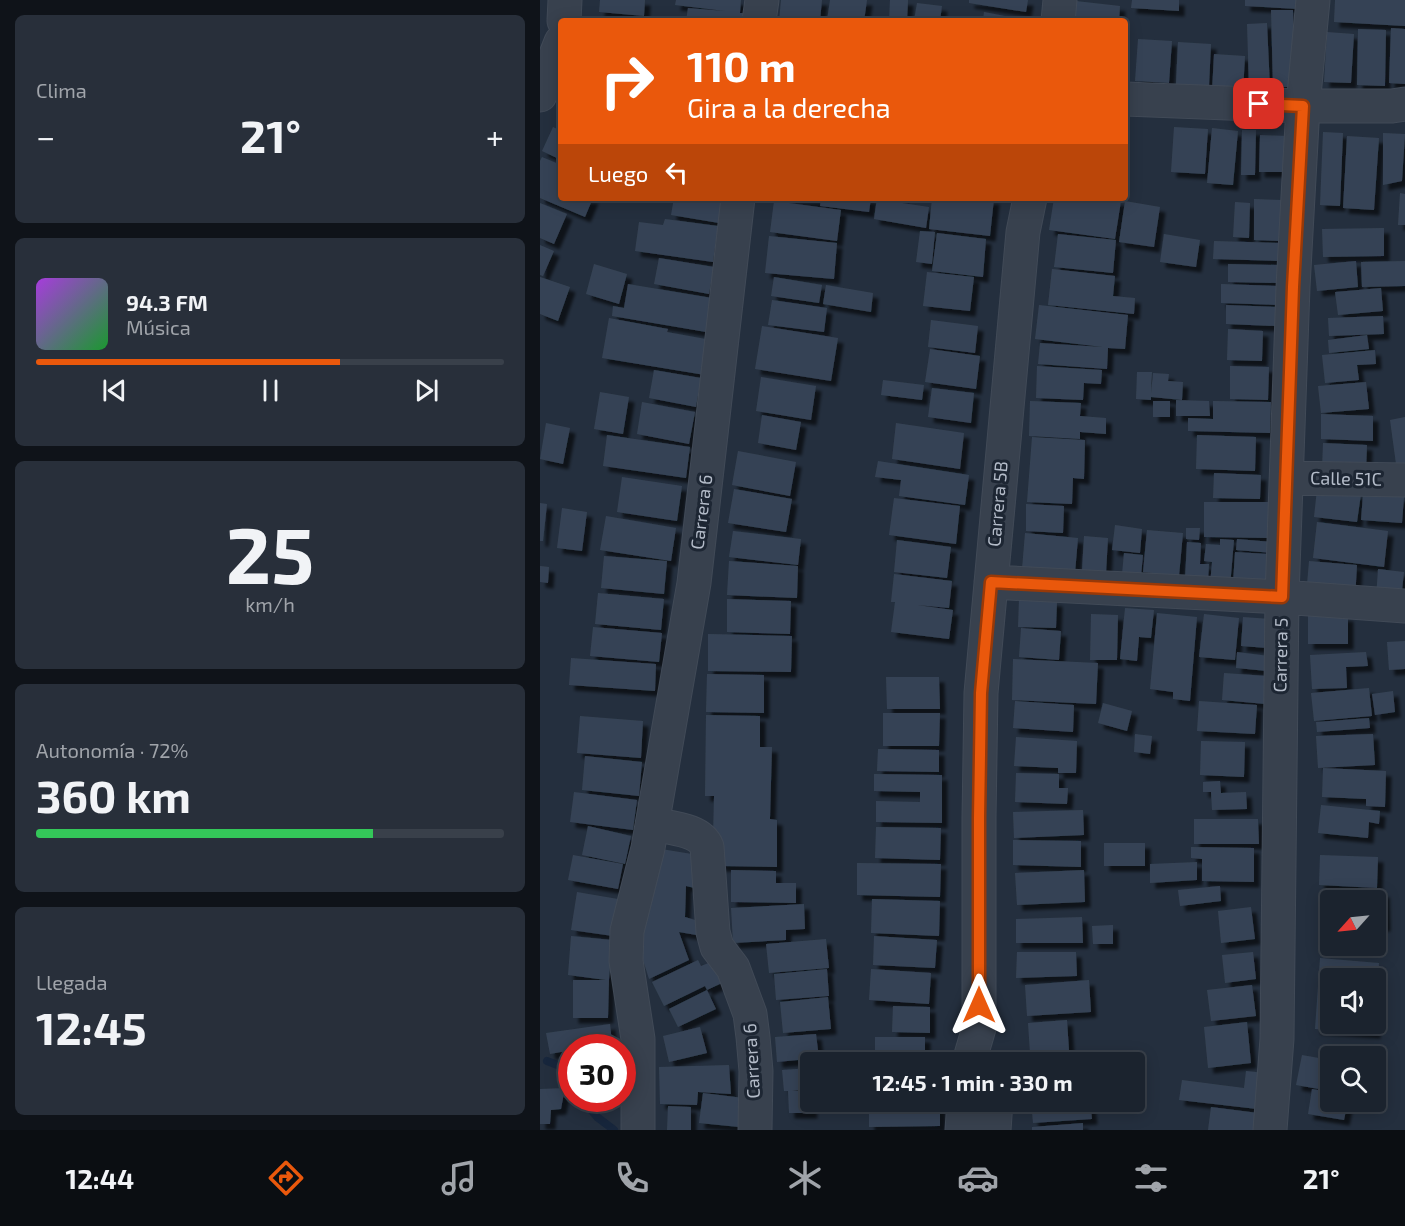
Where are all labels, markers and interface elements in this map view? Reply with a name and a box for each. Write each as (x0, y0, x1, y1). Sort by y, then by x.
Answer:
text: 110 m (687, 40, 796, 90)
icon: right (588, 42, 666, 120)
text: Clima (36, 78, 87, 102)
pin (1233, 78, 1284, 129)
icon: arrive (1242, 87, 1275, 120)
text: Gira a la derecha (687, 91, 891, 123)
text: 21° (240, 108, 301, 162)
text: − (36, 116, 55, 156)
text: + (486, 116, 504, 156)
icon: left (660, 156, 693, 189)
text: Luego (588, 160, 648, 186)
text: 94.3 FM (126, 289, 208, 315)
text: Música (126, 315, 191, 339)
icon: previous (98, 374, 131, 407)
icon: pause (254, 374, 287, 407)
icon: next (410, 374, 443, 407)
street label: Carrera 5B (982, 460, 1012, 548)
street label: Calle 51C (1310, 466, 1382, 490)
street label: Carrera 6 (685, 473, 717, 551)
text: 25 (226, 506, 314, 600)
text: km/h (245, 592, 295, 616)
street label: Carrera 5 (1268, 617, 1292, 693)
text: Autonomía · 72% (36, 738, 188, 762)
text: 360 km (36, 768, 191, 822)
north arrow (1320, 890, 1386, 956)
map controls (1320, 890, 1386, 1112)
button: sound (1320, 968, 1386, 1034)
text: Llegada (36, 970, 107, 994)
position arrow (947, 973, 1011, 1037)
text: 12:45 (36, 1000, 147, 1054)
street label: Carrera 6 (738, 1023, 764, 1099)
speed limit sign: 30 (558, 1034, 636, 1112)
button: search (1320, 1046, 1386, 1112)
text: 12:45 · 1 min · 330 m (872, 1069, 1073, 1095)
icon: directions (265, 1157, 307, 1199)
icon: music (438, 1157, 480, 1199)
icon: phone (611, 1157, 653, 1199)
icon: climate (784, 1157, 826, 1199)
icon: car (957, 1157, 999, 1199)
icon: filters (1130, 1157, 1172, 1199)
text: 12:44 (65, 1162, 134, 1194)
text: 21° (1303, 1162, 1339, 1194)

